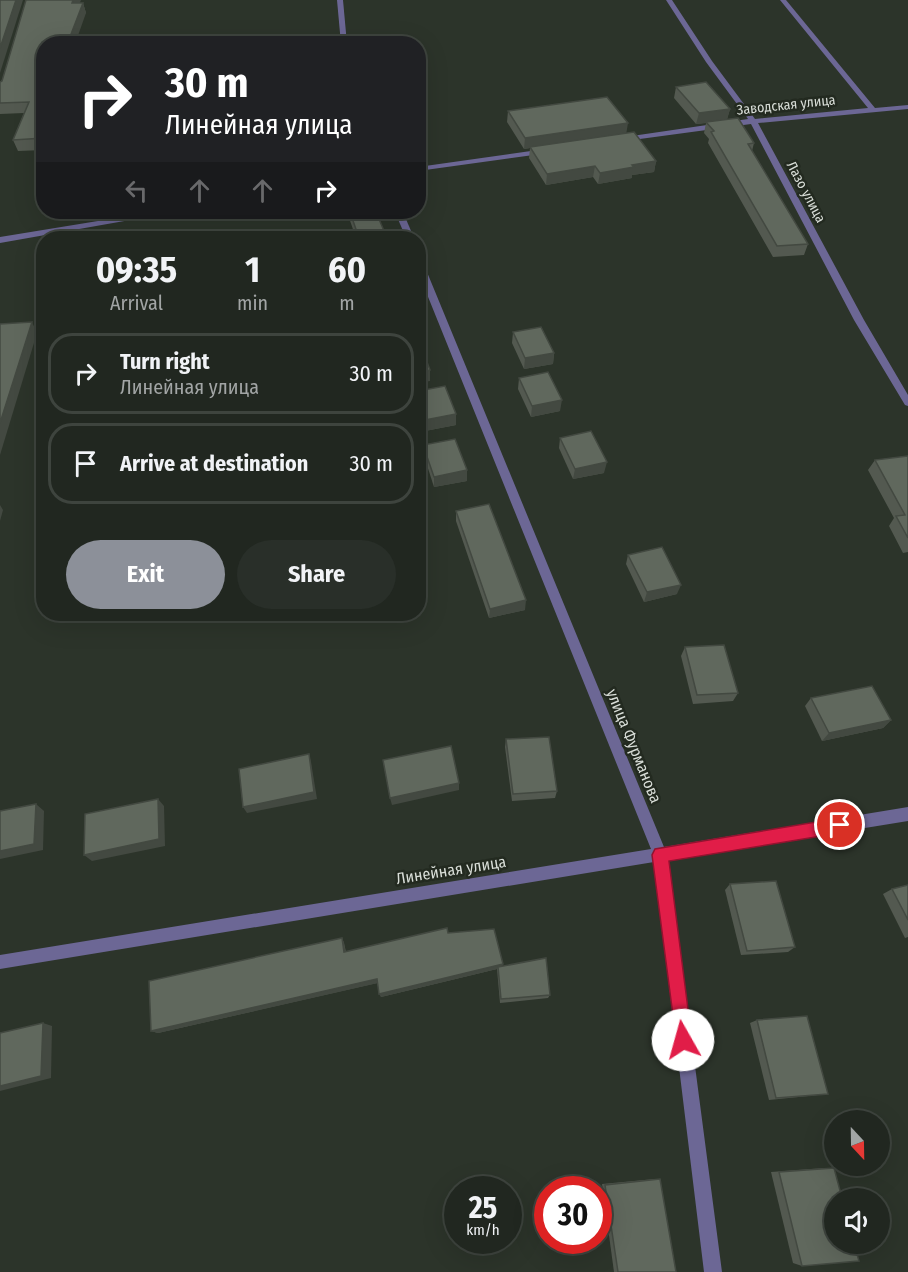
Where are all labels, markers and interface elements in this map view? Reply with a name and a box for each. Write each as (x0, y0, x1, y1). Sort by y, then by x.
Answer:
text: 30 m (165, 58, 249, 108)
icon: right (66, 60, 144, 138)
street label: Заводская улица (736, 91, 836, 119)
text: Линейная улица (165, 109, 353, 141)
street label: Лазо улица (783, 158, 829, 226)
icon: left (120, 174, 153, 207)
icon: ahead (183, 174, 216, 207)
icon: ahead (246, 174, 279, 207)
icon: right (309, 174, 342, 207)
text: 09:35 (96, 248, 177, 292)
text: 1 (245, 248, 260, 292)
text: 60 (328, 248, 366, 292)
text: Arrival (110, 291, 163, 315)
text: min (237, 291, 268, 315)
text: m (339, 291, 355, 315)
text: Turn right (120, 348, 209, 375)
icon: right (69, 357, 102, 390)
text: 30 m (350, 360, 393, 387)
text: Линейная улица (120, 375, 259, 399)
icon: arrive (69, 447, 102, 480)
text: Arrive at destination (120, 450, 308, 477)
text: 30 m (350, 450, 393, 477)
button: Exit (66, 540, 225, 609)
button: Share (237, 540, 396, 609)
street label: улица Фурманова (602, 686, 666, 806)
pin (814, 799, 865, 850)
icon: arrive (823, 808, 856, 841)
street label: Линейная улица (395, 852, 508, 888)
position arrow (651, 1008, 715, 1072)
north arrow (824, 1110, 890, 1176)
map controls (824, 1110, 890, 1254)
speed limit sign: 30 (534, 1176, 612, 1254)
button: sound (824, 1188, 890, 1254)
text: 25 (469, 1190, 497, 1226)
text: km/h (466, 1221, 500, 1239)

